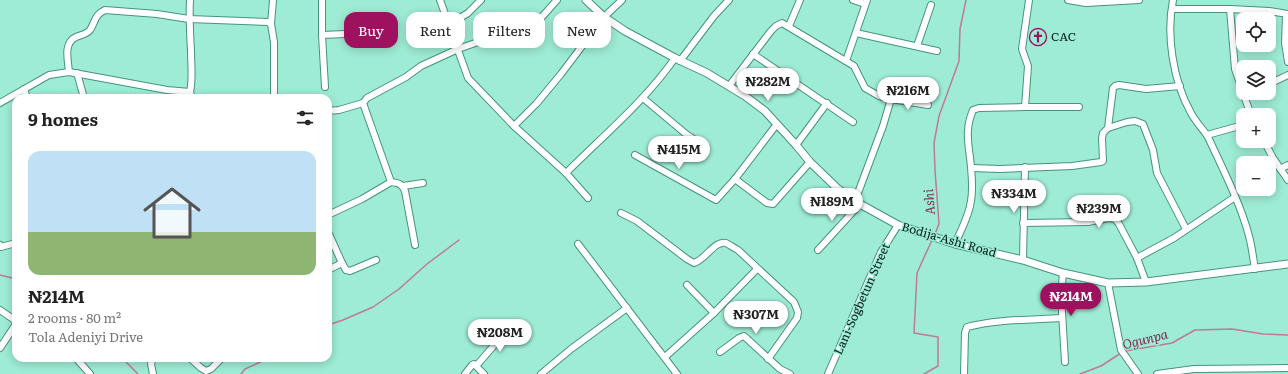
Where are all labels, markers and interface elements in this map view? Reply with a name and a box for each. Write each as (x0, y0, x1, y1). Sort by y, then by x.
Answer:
chip: Buy (344, 12, 398, 48)
chip: Rent (406, 12, 465, 48)
chip: Filters (473, 12, 545, 48)
chip: New (553, 12, 611, 48)
map controls (1236, 12, 1276, 196)
button: locate (1236, 12, 1276, 52)
church icon: CAC (1028, 27, 1048, 47)
place label: CAC (1051, 27, 1076, 45)
button: layers (1236, 60, 1276, 100)
pin: ₦282M (740, 68, 796, 102)
text: ₦282M (745, 71, 791, 90)
pin: ₦216M (880, 77, 936, 111)
text: ₦216M (886, 80, 930, 99)
text: 9 homes (28, 106, 98, 131)
icon: filters (294, 107, 316, 129)
button: + (1236, 108, 1276, 148)
pin: ₦415M (651, 136, 707, 170)
text: ₦415M (657, 139, 701, 158)
button: − (1236, 156, 1276, 196)
icon: home (136, 177, 208, 249)
pin: ₦334M (986, 180, 1042, 214)
text: ₦334M (991, 183, 1037, 202)
pin: ₦189M (804, 188, 860, 222)
water label: Ashi (918, 188, 939, 216)
text: ₦189M (810, 191, 854, 210)
pin: ₦239M (1071, 195, 1127, 229)
text: ₦239M (1076, 198, 1122, 217)
street label: Bodija-Ashi Road (900, 217, 999, 261)
street label: Lani-Sogbetun Street (828, 240, 894, 357)
text: ₦214M (28, 283, 85, 308)
pin: ₦214M (1043, 283, 1099, 317)
text: ₦214M (1049, 286, 1093, 305)
pin: ₦307M (728, 301, 784, 335)
text: ₦307M (733, 304, 779, 323)
text: 2 rooms · 80 m² (28, 308, 121, 327)
pin: ₦208M (472, 319, 528, 353)
text: ₦208M (477, 322, 523, 341)
water label: Ogunpa (1120, 324, 1170, 353)
text: Tola Adeniyi Drive (28, 327, 143, 346)

